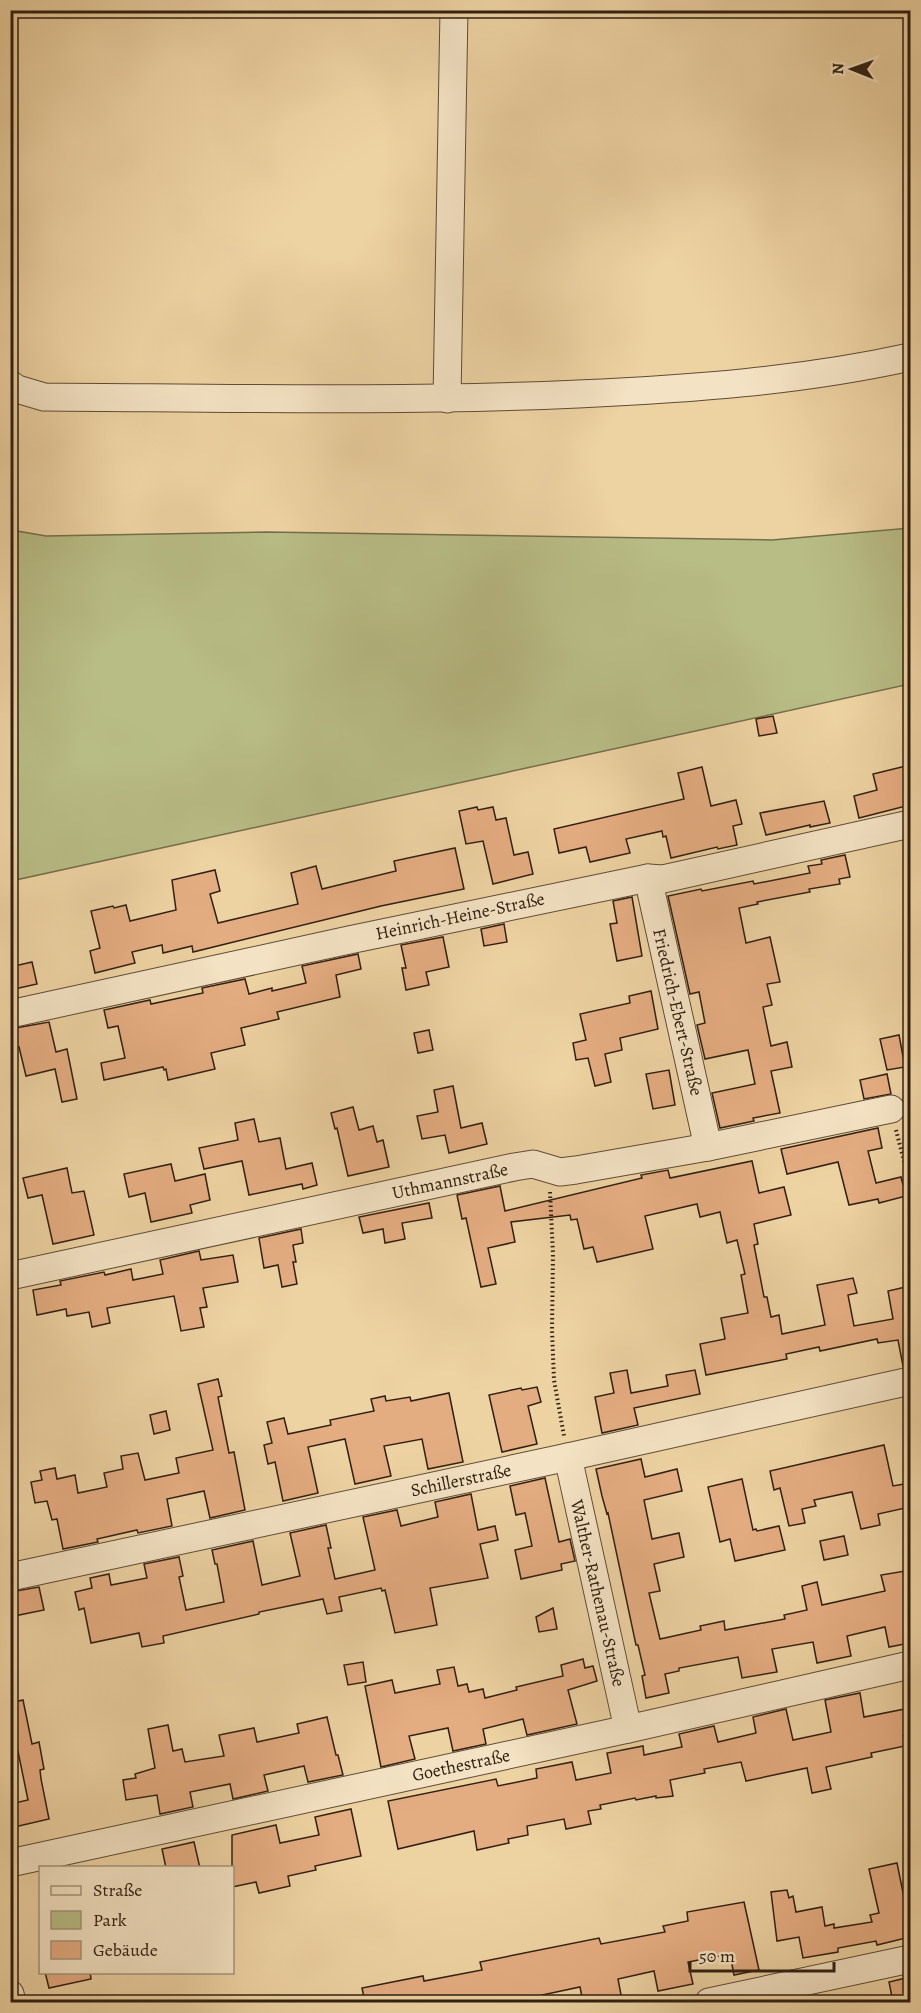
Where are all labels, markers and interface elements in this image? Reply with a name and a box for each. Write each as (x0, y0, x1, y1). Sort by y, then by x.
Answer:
north arrow (822, 39, 882, 99)
text: N (827, 62, 849, 75)
street label: Heinrich-Heine-Straße (373, 886, 547, 946)
street label: Friedrich-Ebert-Straße (647, 926, 709, 1098)
street label: Uthmannstraße (390, 1157, 510, 1205)
street label: Schillerstraße (409, 1458, 513, 1502)
street label: Walther-Rathenau-Straße (565, 1496, 631, 1689)
street label: Goethestraße (410, 1743, 512, 1787)
legend (39, 1866, 234, 1974)
text: Straße (93, 1878, 142, 1902)
text: Park (93, 1908, 127, 1932)
scale bar (690, 1935, 834, 1973)
text: Gebäude (93, 1938, 158, 1962)
text: 50 m (699, 1944, 735, 1968)

